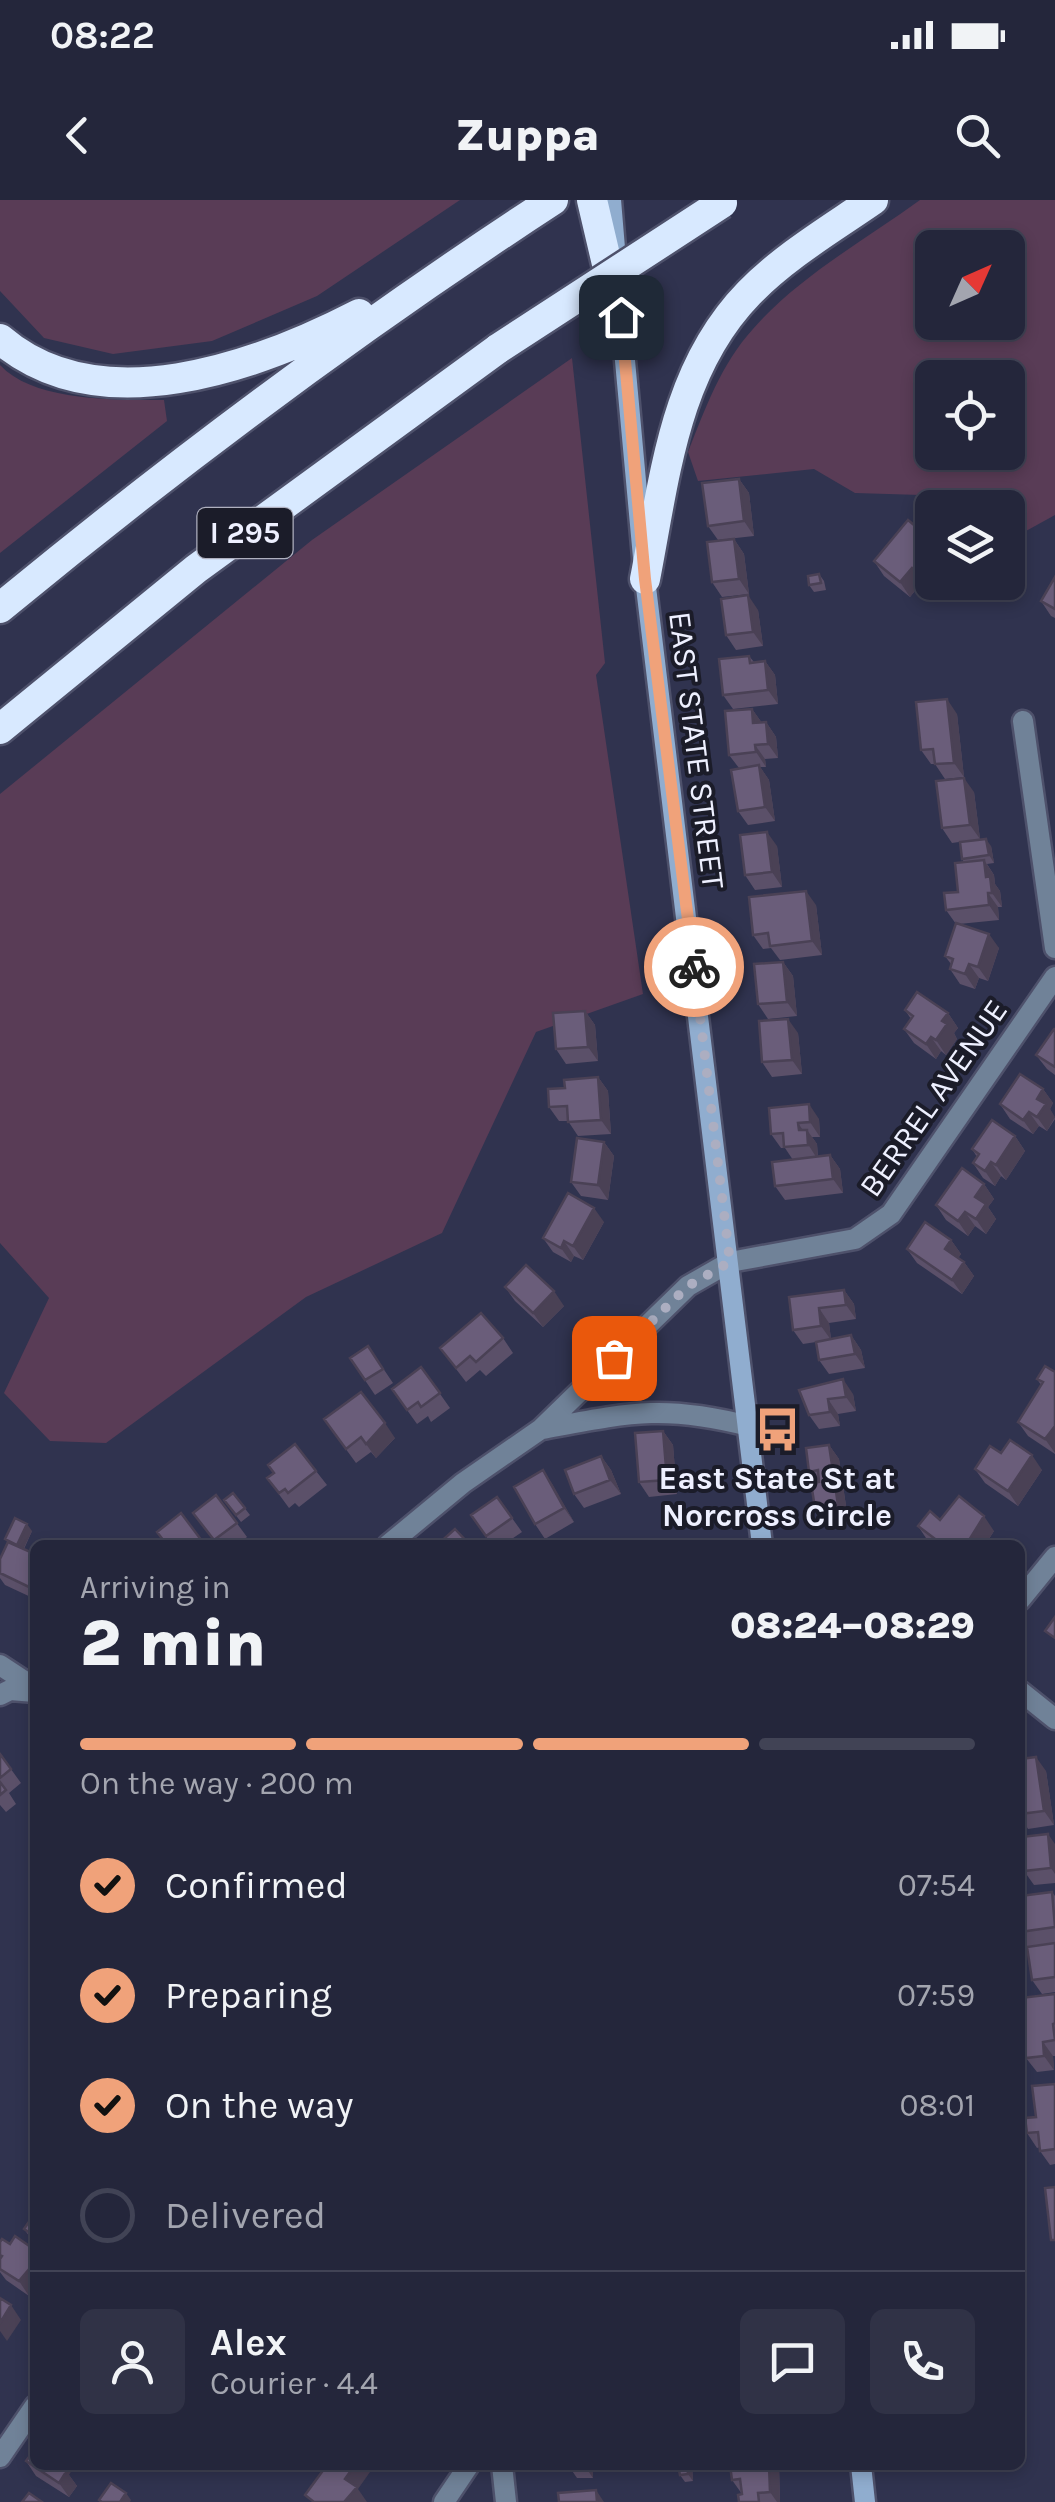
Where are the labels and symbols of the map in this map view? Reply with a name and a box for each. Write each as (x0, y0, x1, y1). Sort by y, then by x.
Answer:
north arrow (915, 230, 1025, 340)
pin (579, 275, 664, 360)
road number: I 295 (198, 508, 292, 558)
street label: EAST STATE STREET (661, 609, 732, 891)
courier (644, 917, 744, 1017)
street label: BERREL AVENUE (852, 993, 1015, 1204)
pin (572, 1316, 657, 1401)
bus stop icon: East State St at Norcross Circle (753, 1406, 801, 1454)
place label: East State St at Norcross Circle (659, 1460, 895, 1534)

